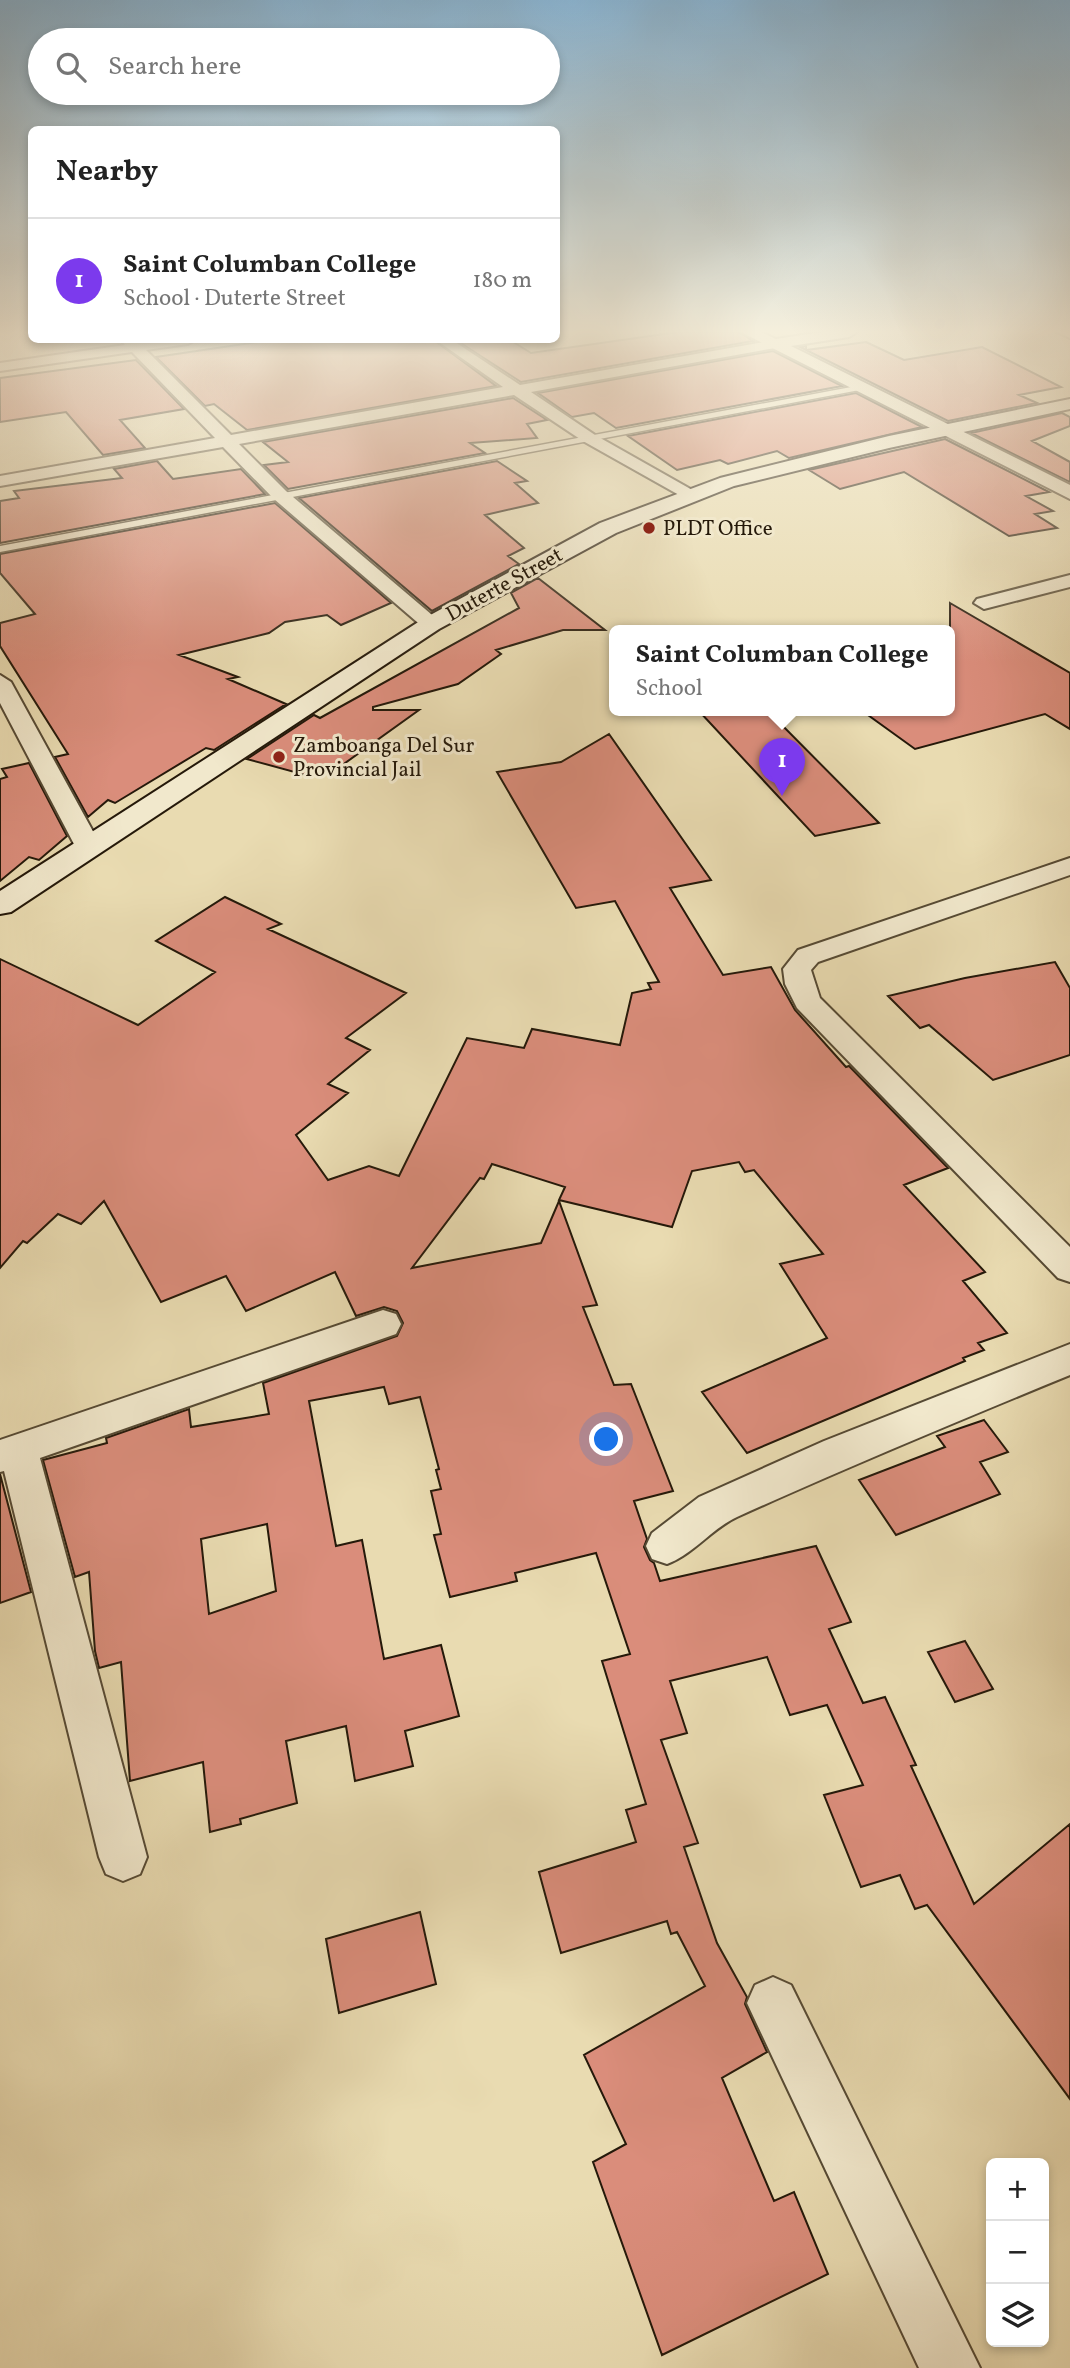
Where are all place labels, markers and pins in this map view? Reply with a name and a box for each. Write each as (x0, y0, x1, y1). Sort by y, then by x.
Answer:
place label: PLDT Office (663, 515, 773, 544)
marker: PLDT Office (641, 520, 657, 536)
place label: Zamboanga Del Sur Provincial Jail (293, 732, 475, 785)
pin: 1 (759, 738, 805, 796)
marker: Zamboanga Del Sur Provincial Jail (271, 749, 287, 765)

